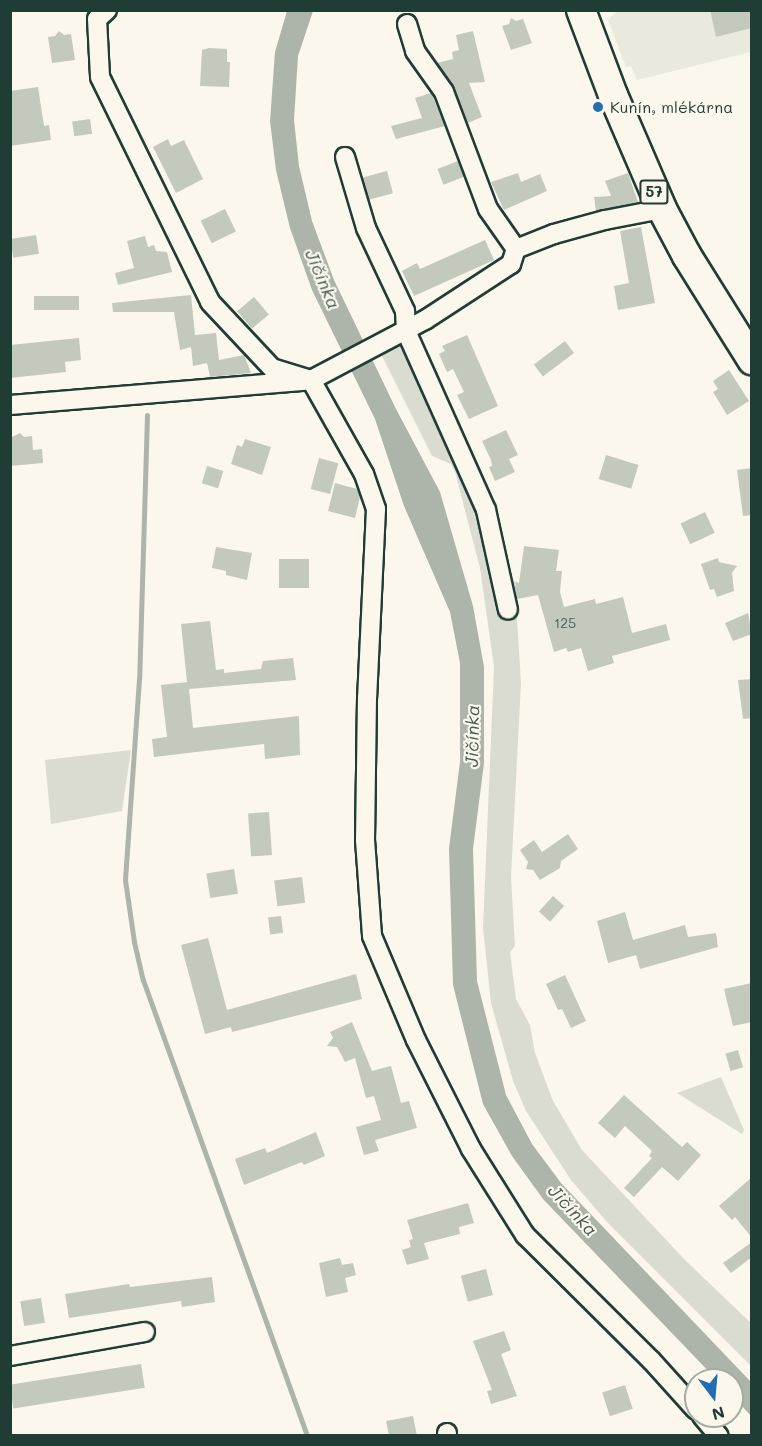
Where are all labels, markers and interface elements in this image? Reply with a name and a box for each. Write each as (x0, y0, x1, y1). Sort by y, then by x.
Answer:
place label: Kunín, mlékárna (610, 97, 733, 117)
marker: Kunín, mlékárna (591, 100, 605, 114)
road number: 57 (639, 180, 669, 204)
water label: Jičínka (301, 246, 345, 312)
house number: 125 (554, 615, 576, 631)
water label: Jičínka (461, 705, 483, 767)
water label: Jičínka (544, 1180, 602, 1240)
north arrow (684, 1368, 744, 1428)
text: N (710, 1402, 727, 1426)

